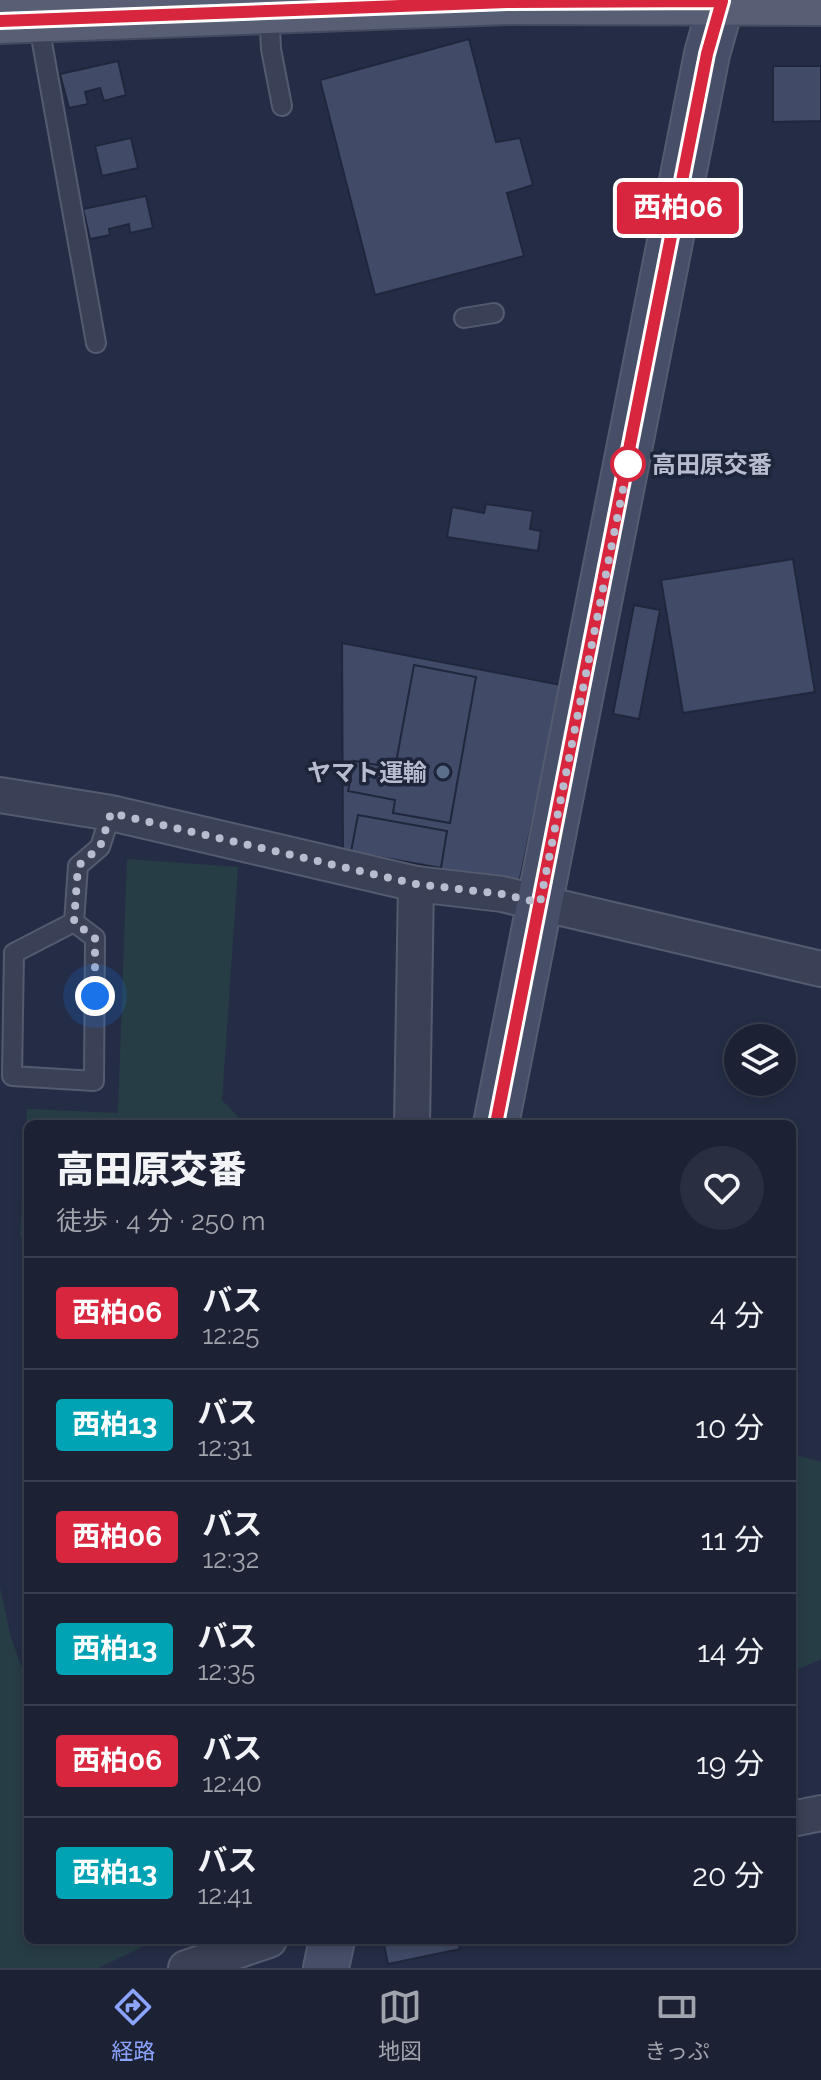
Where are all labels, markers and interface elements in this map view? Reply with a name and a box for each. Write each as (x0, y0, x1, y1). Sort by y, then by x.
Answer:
line badge: 西柏06 (622, 182, 734, 234)
text: 西柏06 (633, 191, 723, 224)
marker: 高田原交番 (611, 447, 645, 481)
place label: 高田原交番 (652, 450, 772, 479)
place label: ヤマト運輸 (307, 758, 427, 787)
marker: ヤマト運輸 (434, 763, 452, 781)
your location (75, 976, 115, 1016)
map controls (724, 1024, 796, 1096)
button: layers (724, 1024, 796, 1096)
button: heart (680, 1146, 764, 1230)
text: 高田原交番 (56, 1147, 246, 1192)
text: 徒歩 · 4 分 · 250 m (56, 1206, 265, 1236)
text: バス (202, 1283, 262, 1318)
text: 西柏06 (72, 1296, 162, 1329)
text: 4 分 (710, 1298, 764, 1333)
text: 12:25 (202, 1320, 259, 1350)
text: バス (197, 1395, 257, 1430)
text: 西柏13 (72, 1408, 157, 1441)
text: 10 分 (695, 1410, 764, 1445)
text: 12:31 (197, 1432, 252, 1462)
text: バス (202, 1507, 262, 1542)
text: 西柏06 (72, 1520, 162, 1553)
text: 11 分 (701, 1522, 764, 1557)
text: 12:32 (202, 1544, 259, 1574)
text: バス (197, 1619, 257, 1654)
text: 西柏13 (72, 1632, 157, 1665)
text: 14 分 (697, 1634, 764, 1669)
text: 12:35 (197, 1656, 255, 1686)
text: バス (202, 1731, 262, 1766)
text: 西柏06 (72, 1744, 162, 1777)
text: 19 分 (696, 1746, 764, 1781)
text: 12:40 (202, 1768, 262, 1798)
text: バス (197, 1843, 257, 1878)
text: 西柏13 (72, 1856, 157, 1889)
text: 20 分 (692, 1858, 764, 1893)
text: 12:41 (197, 1880, 252, 1910)
tab: 経路 (111, 1985, 155, 2065)
tab: 地図 (378, 1985, 422, 2065)
tab: きっぷ (645, 1985, 710, 2065)

